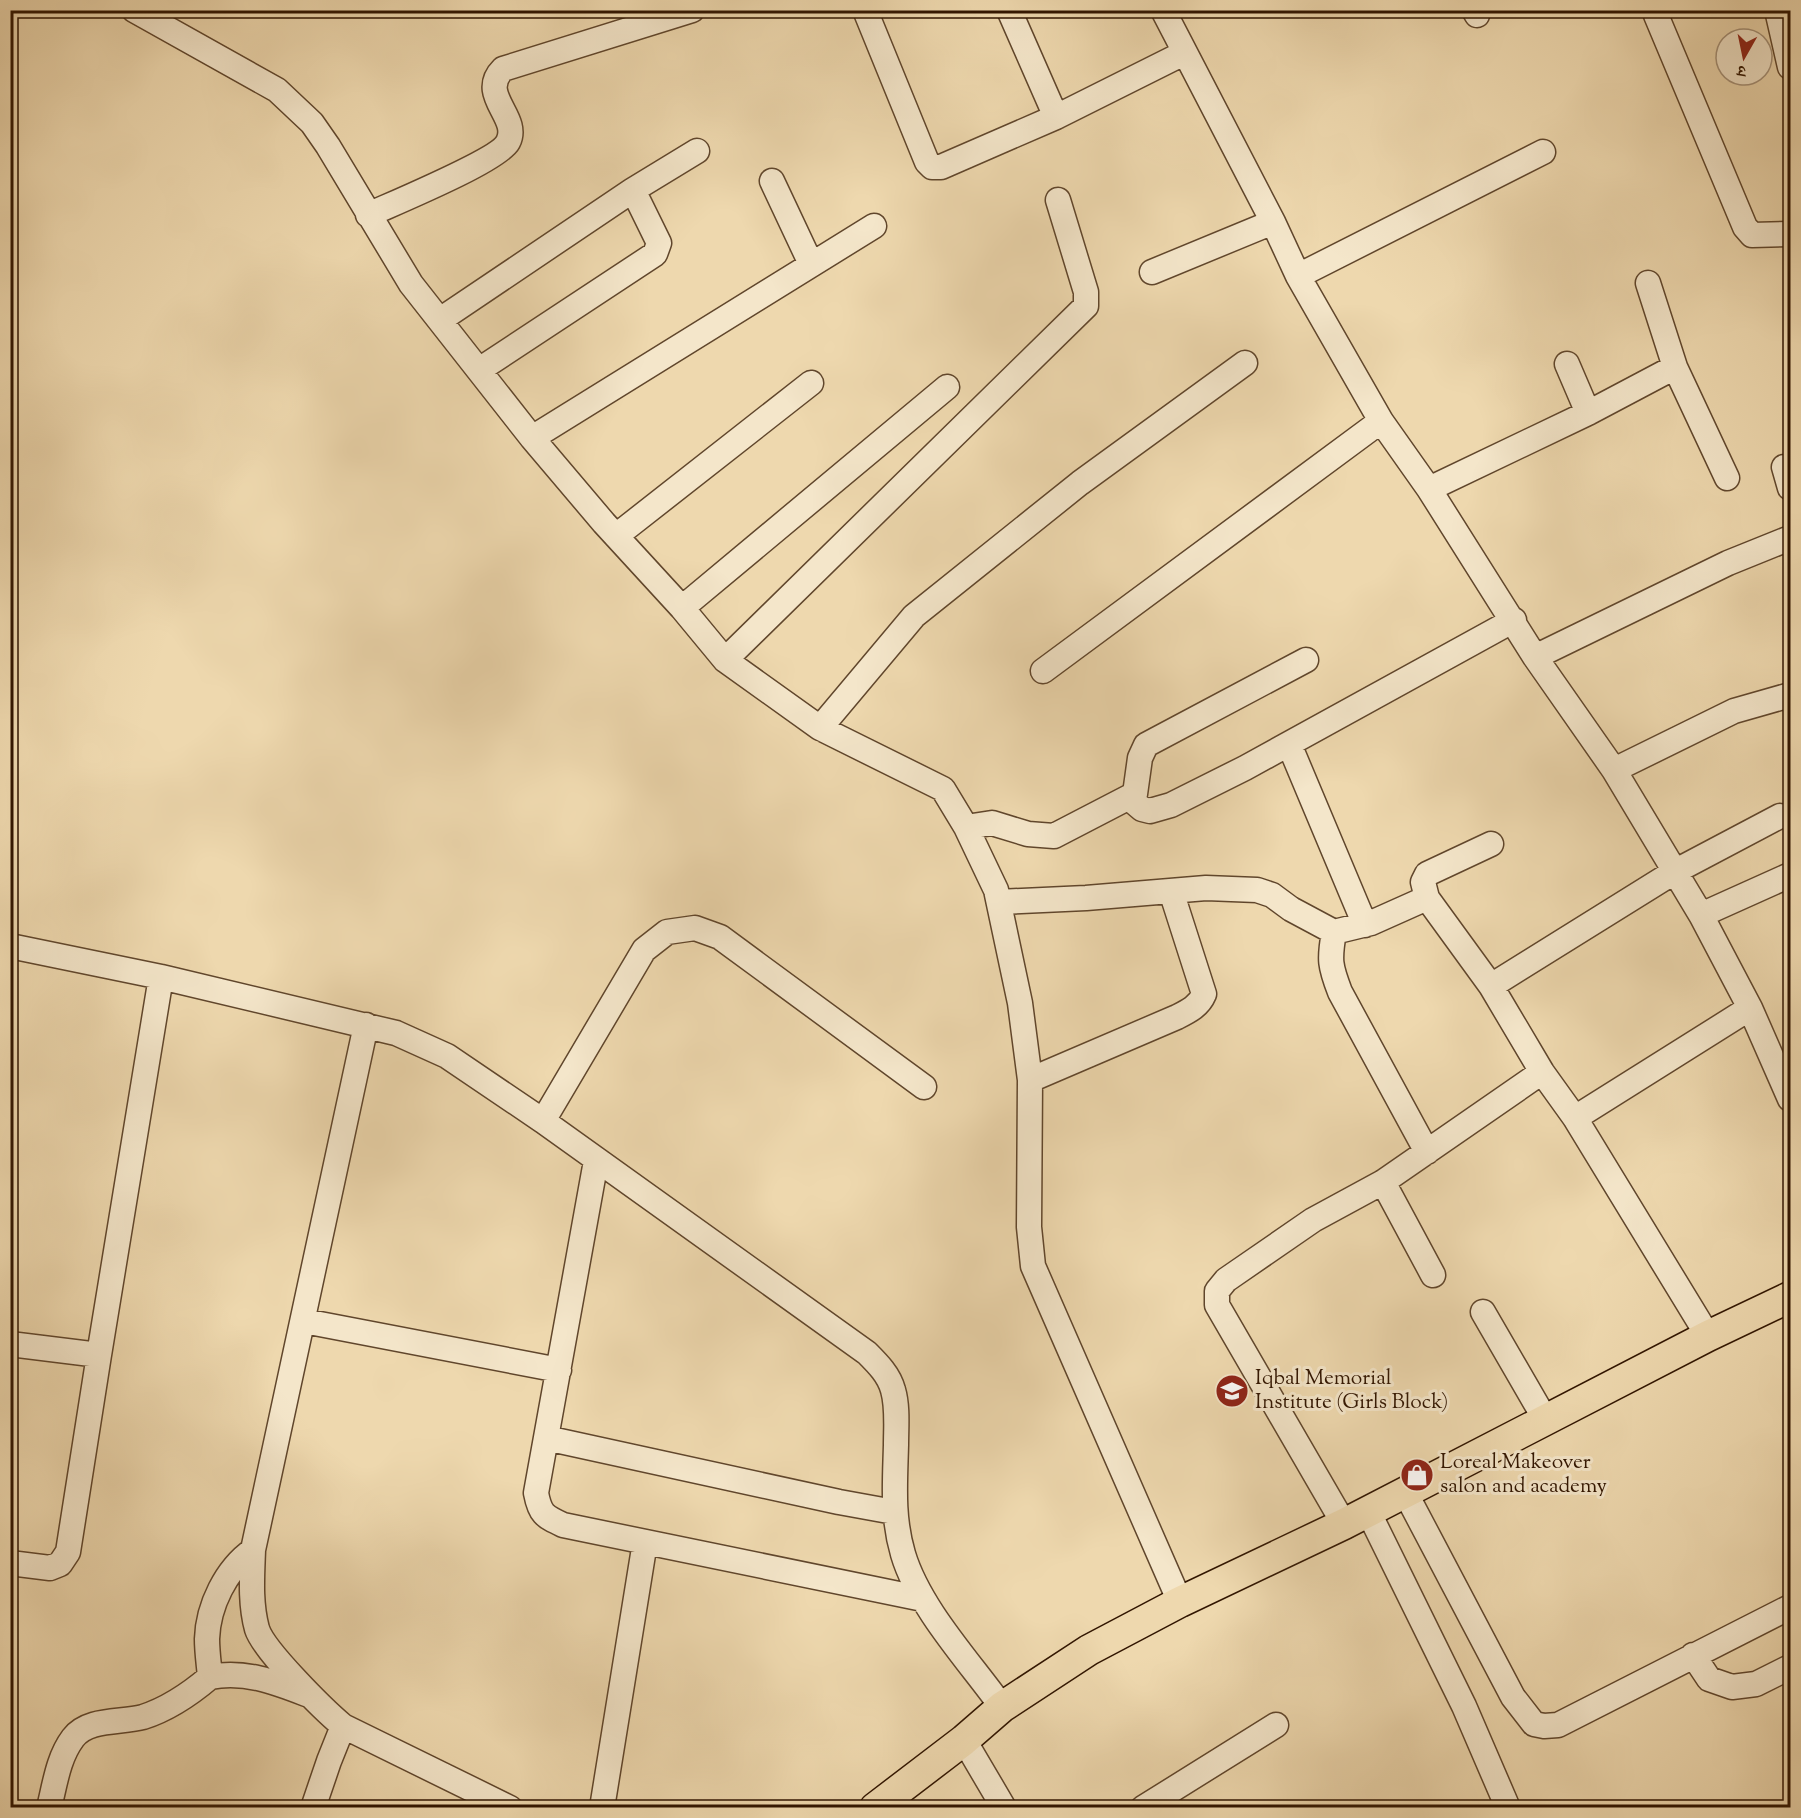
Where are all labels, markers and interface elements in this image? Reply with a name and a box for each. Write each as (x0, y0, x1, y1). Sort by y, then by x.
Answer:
north arrow (1714, 27, 1774, 87)
text: उ (1734, 57, 1749, 81)
place label: Iqbal Memorial Institute (Girls Block) (1255, 1364, 1448, 1418)
school or university icon: Iqbal Memorial Institute (Girls Block) (1214, 1373, 1250, 1409)
place label: Loreal Makeover salon and academy (1440, 1448, 1608, 1502)
shop icon: Loreal Makeover salon and academy (1399, 1457, 1435, 1493)

